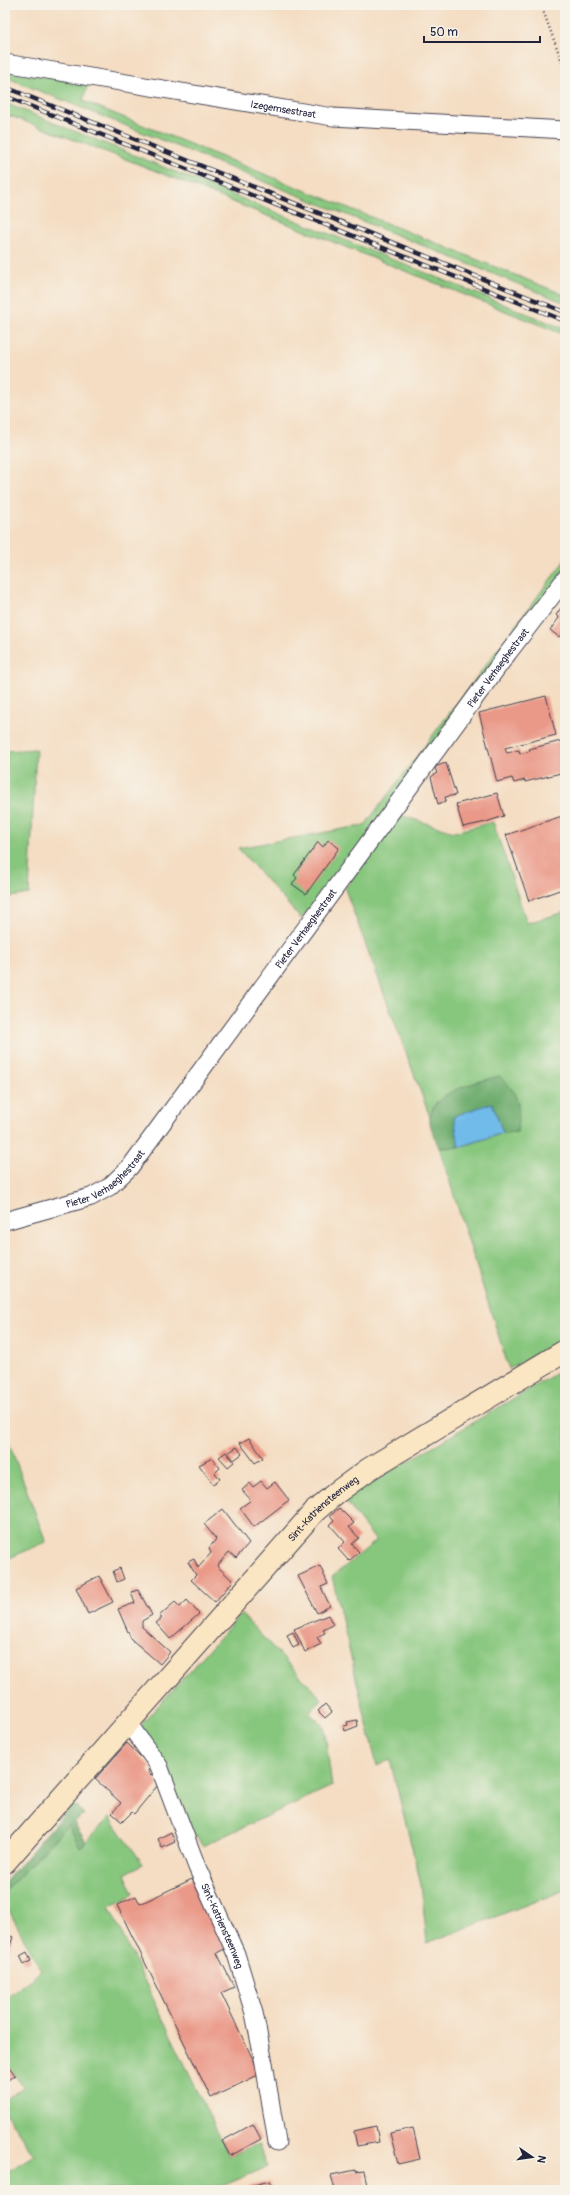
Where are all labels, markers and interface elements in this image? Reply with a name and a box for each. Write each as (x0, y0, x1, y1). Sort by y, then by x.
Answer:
scale bar (424, 18, 540, 44)
text: 50 m (430, 25, 458, 40)
street label: Izegemsestraat (249, 99, 318, 121)
street label: Pieter Verhaeghestraat (465, 625, 532, 710)
street label: Pieter Verhaeghestraat (273, 886, 340, 971)
street label: Pieter Verhaeghestraat (64, 1147, 148, 1211)
street label: Sint-Katriensteenweg (286, 1474, 361, 1544)
street label: Sint-Katriensteenweg (198, 1881, 245, 1970)
north arrow (512, 2137, 552, 2177)
text: N (534, 2154, 548, 2165)

